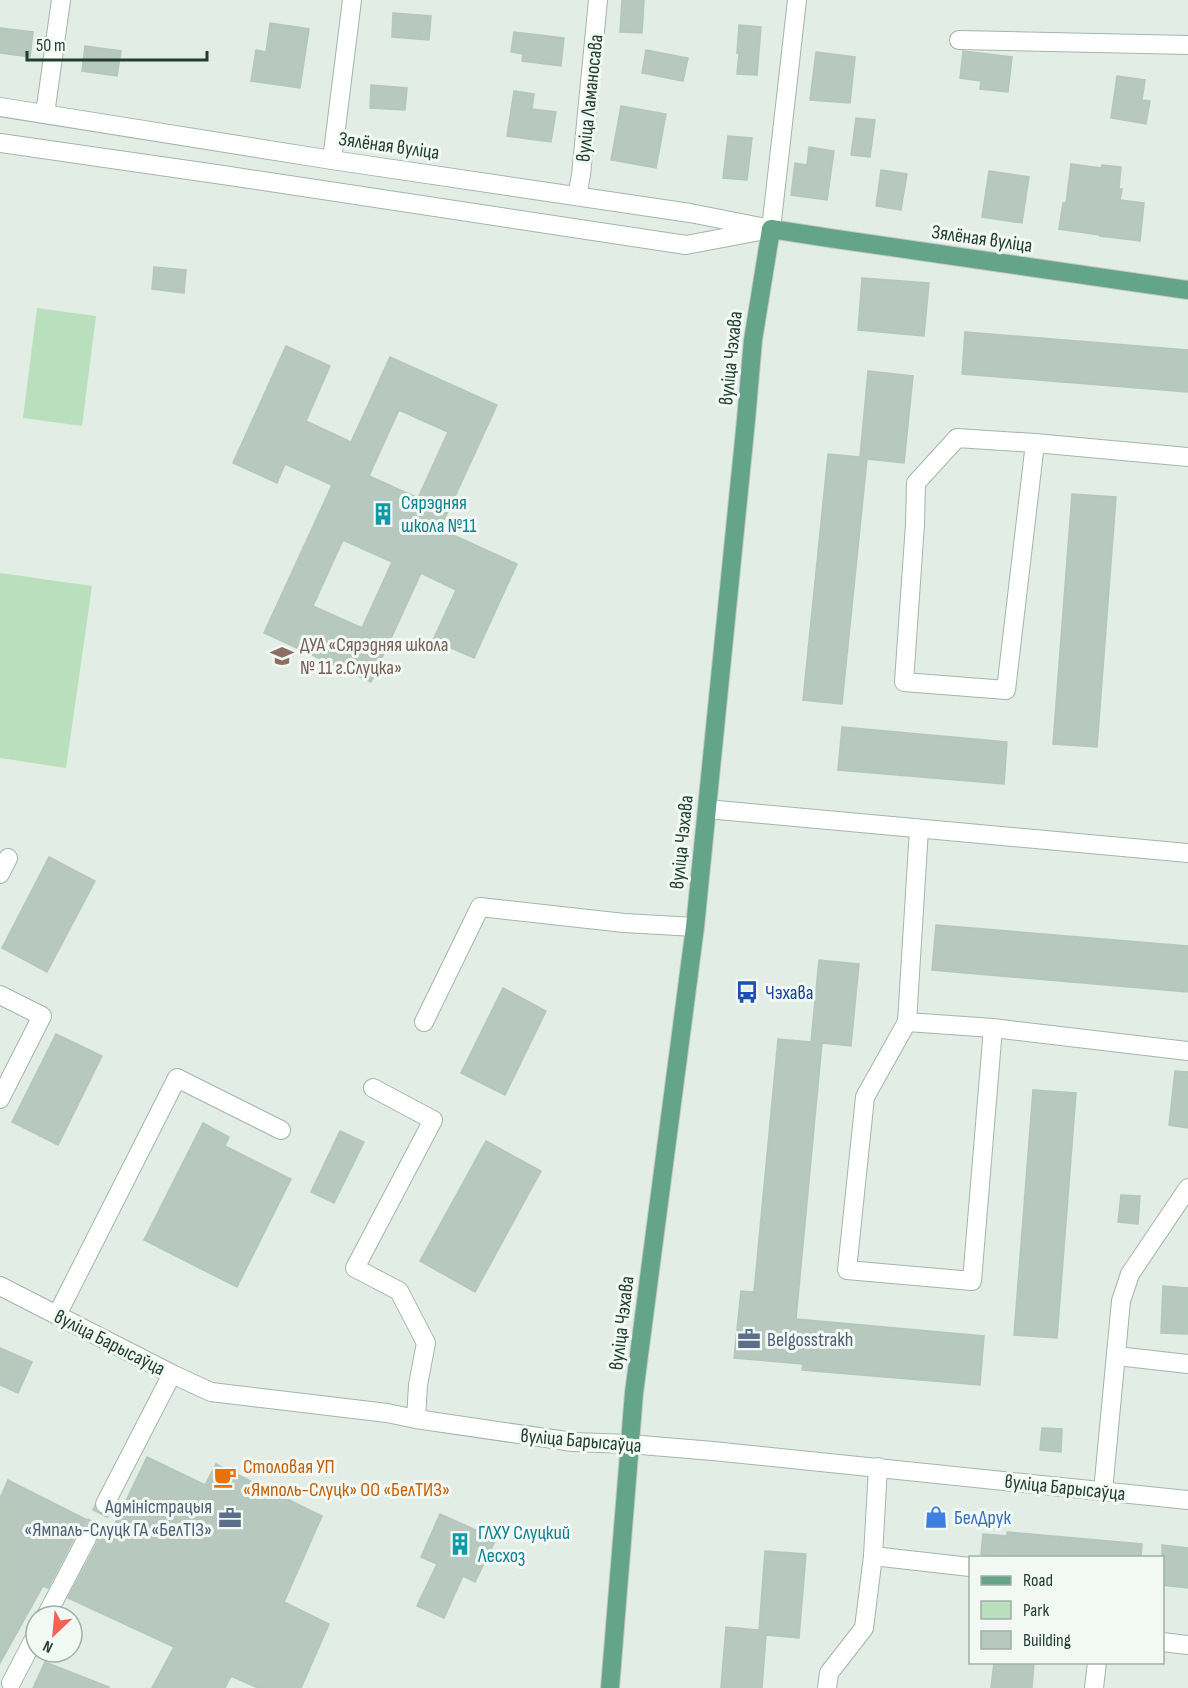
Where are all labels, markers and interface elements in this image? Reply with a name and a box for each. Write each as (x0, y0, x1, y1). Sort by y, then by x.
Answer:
scale bar (27, 24, 207, 62)
street label: вуліца Ламаносава (571, 33, 609, 163)
text: 50 m (36, 35, 66, 56)
street label: Зялёная вуліца (337, 127, 441, 165)
street label: Зялёная вуліца (930, 220, 1034, 258)
street label: вуліца Чэхава (714, 310, 748, 406)
place label: Сярэдняя школа №11 (401, 491, 477, 538)
building icon: Сярэдняя школа №11 (370, 501, 396, 527)
place label: ДУА «Сярэдняя школа № 11 г.Слуцка» (300, 633, 449, 680)
school or university icon: ДУА «Сярэдняя школа № 11 г.Слуцка» (269, 643, 295, 669)
street label: вуліца Чэхава (665, 794, 699, 890)
bus stop icon: Чэхава (734, 979, 760, 1005)
place label: Чэхава (765, 981, 813, 1005)
street label: вуліца Чэхава (604, 1275, 640, 1371)
street label: вуліца Барысаўца (50, 1305, 169, 1381)
office icon: Belgosstrakh (736, 1326, 762, 1352)
place label: Belgosstrakh (767, 1328, 853, 1352)
street label: вуліца Барысаўца (519, 1424, 642, 1458)
place label: Столовая УП «Ямполь-Слуцк» ОО «БелТИЗ» (243, 1455, 450, 1502)
cafe icon: Столовая УП «Ямполь-Слуцк» ОО «БелТИЗ» (212, 1464, 238, 1490)
street label: вуліца Барысаўца (1003, 1470, 1126, 1506)
place label: Адміністрацыя «Ямпаль-Слуцк ГА «БелТІЗ» (24, 1495, 212, 1542)
shop icon: БелДрук (923, 1504, 949, 1530)
office icon: Адміністрацыя «Ямпаль-Слуцк ГА «БелТІЗ» (217, 1505, 243, 1531)
place label: БелДрук (954, 1506, 1011, 1530)
place label: ГЛХУ Слуцкий Лесхоз (477, 1521, 570, 1568)
building icon: ГЛХУ Слуцкий Лесхоз (447, 1531, 473, 1557)
legend (969, 1556, 1164, 1664)
text: Road (1023, 1570, 1053, 1591)
text: Park (1023, 1600, 1049, 1621)
north arrow (24, 1604, 84, 1664)
text: Building (1023, 1630, 1071, 1651)
text: N (40, 1636, 56, 1657)

